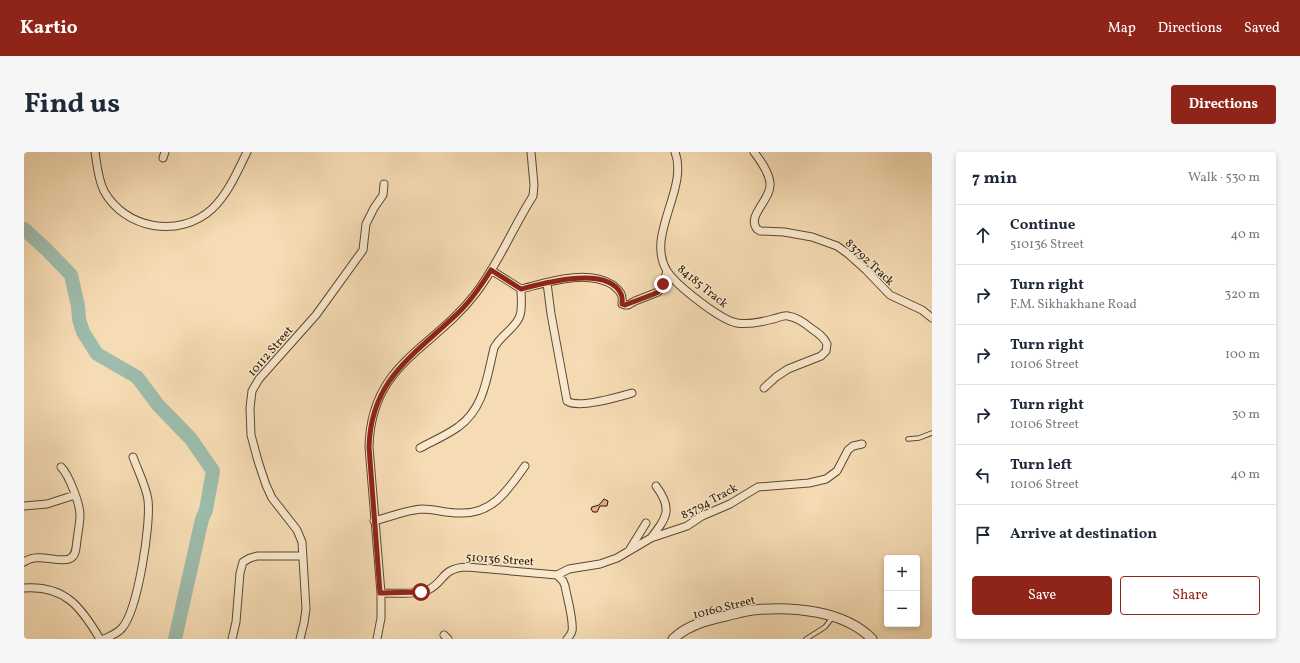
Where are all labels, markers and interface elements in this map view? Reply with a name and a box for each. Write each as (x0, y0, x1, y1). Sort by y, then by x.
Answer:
text: Kartio (20, 15, 78, 41)
text: Map (1108, 19, 1136, 38)
text: Directions (1158, 19, 1222, 38)
text: Saved (1244, 19, 1280, 38)
text: Find us (24, 85, 120, 124)
button: Directions (1171, 85, 1276, 124)
text: 7 min (972, 167, 1017, 190)
text: Walk · 530 m (1188, 169, 1260, 187)
text: Continue (1010, 215, 1075, 236)
icon: ahead (972, 224, 994, 246)
text: 40 m (1231, 226, 1260, 244)
street label: 83792 Track (841, 236, 898, 290)
text: 510136 Street (1010, 236, 1084, 254)
street label: 84185 Track (674, 262, 731, 312)
route end (654, 275, 672, 293)
text: Turn right (1010, 275, 1084, 296)
icon: right (972, 284, 994, 306)
text: 320 m (1225, 286, 1260, 304)
text: F.M. Sikhakhane Road (1010, 296, 1137, 314)
street label: 10112 Street (245, 323, 297, 380)
text: Turn right (1010, 335, 1084, 356)
icon: right (972, 344, 994, 366)
text: 100 m (1225, 346, 1260, 364)
text: 10106 Street (1010, 356, 1079, 374)
text: Turn right (1010, 395, 1084, 416)
icon: right (972, 404, 994, 426)
text: 30 m (1232, 406, 1260, 424)
text: 10106 Street (1010, 416, 1079, 434)
text: Turn left (1010, 455, 1072, 476)
icon: left (972, 464, 994, 486)
text: 40 m (1231, 466, 1260, 484)
text: 10106 Street (1010, 476, 1079, 494)
street label: 83794 Track (678, 480, 741, 524)
icon: arrive (972, 524, 994, 546)
text: Arrive at destination (1010, 524, 1157, 545)
street label: 510136 Street (465, 550, 535, 570)
map controls (884, 555, 920, 627)
button: + (884, 555, 920, 591)
button: Save (972, 576, 1112, 615)
button: Share (1120, 576, 1260, 615)
route start (412, 583, 430, 601)
button: − (884, 591, 920, 627)
street label: 10160 Street (691, 593, 757, 623)

